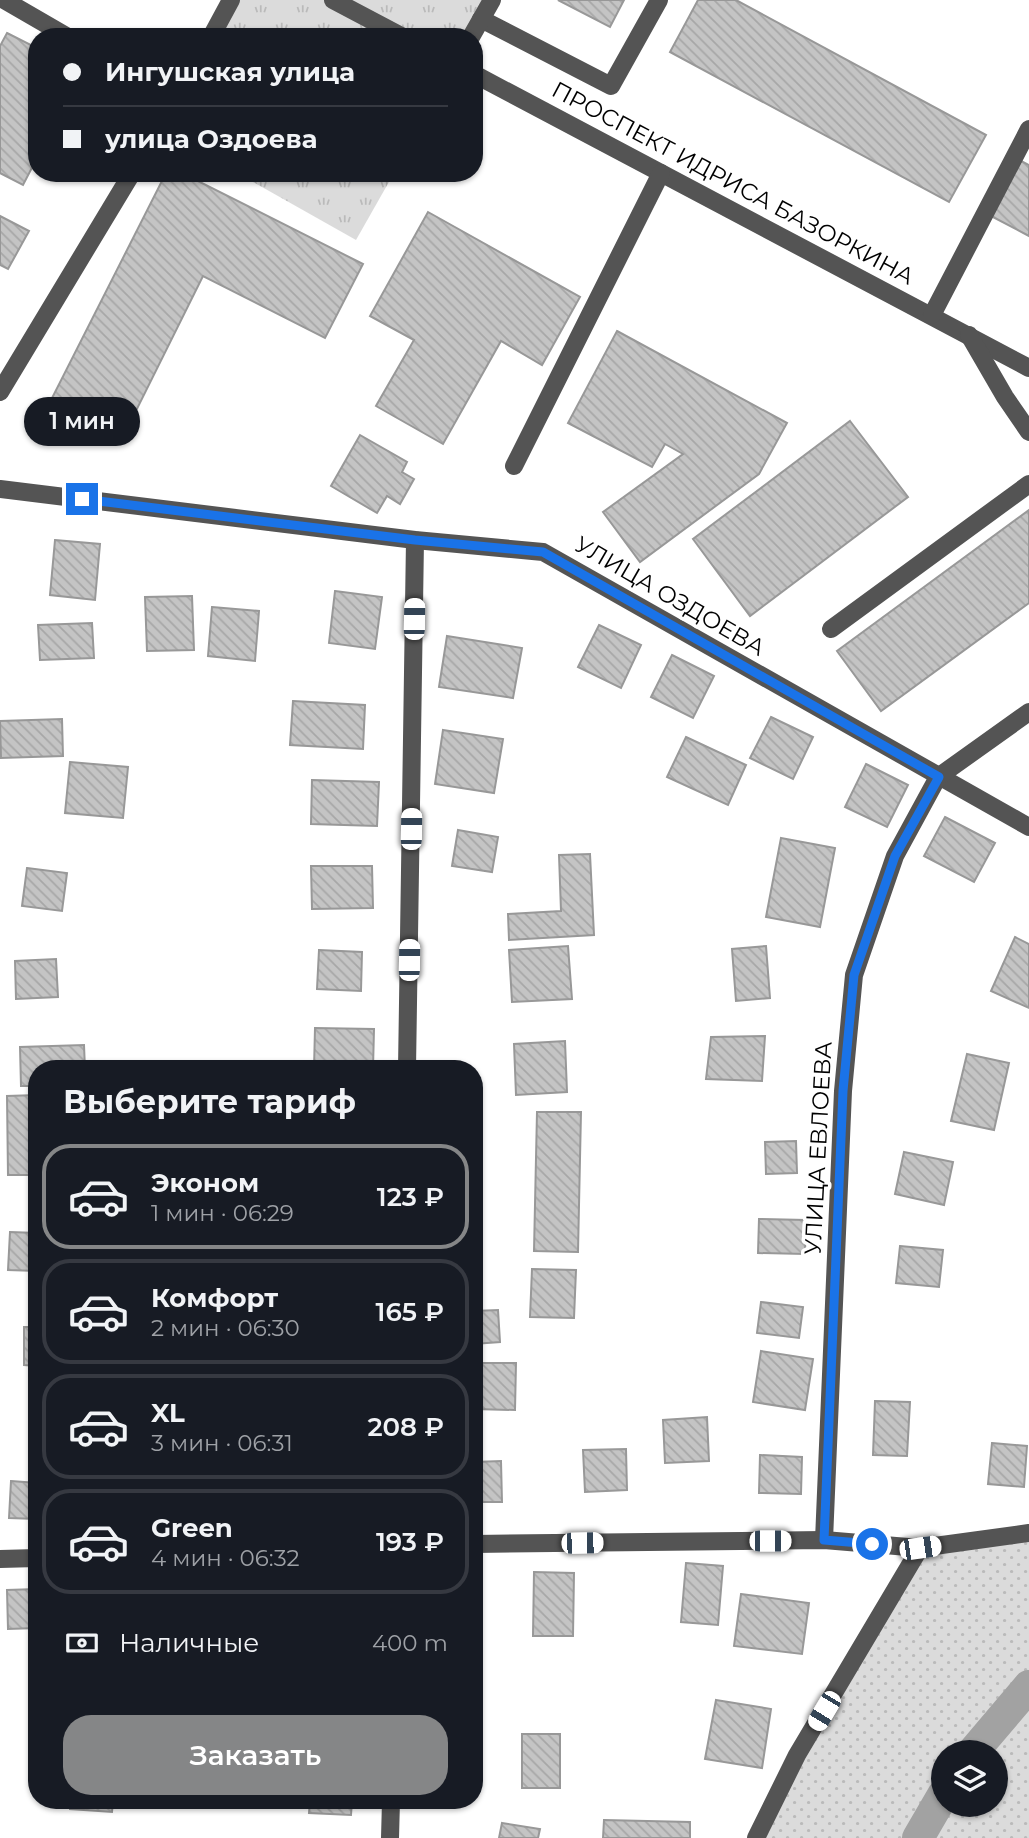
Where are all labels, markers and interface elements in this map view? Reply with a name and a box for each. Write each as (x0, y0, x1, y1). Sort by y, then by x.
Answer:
text: Ингушская улица (105, 56, 355, 88)
street label: ПРОСПЕКТ ИДРИСА БАЗОРКИНА (547, 75, 919, 291)
text: улица Оздоева (105, 123, 317, 155)
callout: 1 мин (24, 398, 140, 447)
text: 1 мин (49, 407, 115, 435)
route end (66, 483, 98, 515)
street label: УЛИЦА ОЗДОЕВА (570, 530, 770, 662)
car (404, 598, 425, 640)
car (401, 808, 422, 850)
car (399, 939, 420, 981)
street label: УЛИЦА ЕВЛОЕВА (798, 1041, 838, 1255)
text: Выберите тариф (63, 1082, 356, 1121)
icon: car (67, 1165, 130, 1228)
text: Эконом (151, 1167, 259, 1199)
text: 123 ₽ (377, 1181, 444, 1213)
text: 1 мин · 06:29 (151, 1199, 294, 1227)
icon: car (67, 1280, 130, 1343)
text: Комфорт (151, 1282, 278, 1314)
text: 165 ₽ (376, 1296, 444, 1328)
text: 2 мин · 06:30 (151, 1314, 300, 1342)
icon: car (67, 1395, 130, 1458)
text: XL (151, 1397, 185, 1429)
text: 208 ₽ (367, 1411, 444, 1443)
text: 3 мин · 06:31 (151, 1429, 293, 1457)
icon: car (67, 1510, 130, 1573)
text: Green (151, 1512, 233, 1544)
text: 193 ₽ (376, 1526, 444, 1558)
route start (856, 1528, 888, 1560)
car (750, 1531, 792, 1552)
car (561, 1532, 604, 1554)
car (898, 1535, 943, 1561)
text: 4 мин · 06:32 (151, 1544, 300, 1572)
icon: cash (63, 1624, 101, 1662)
text: Наличные (119, 1627, 259, 1659)
text: 400 m (372, 1629, 448, 1657)
car (805, 1688, 844, 1734)
button: Заказать (63, 1715, 448, 1795)
map controls (931, 1740, 1008, 1817)
button: layers (931, 1740, 1008, 1817)

